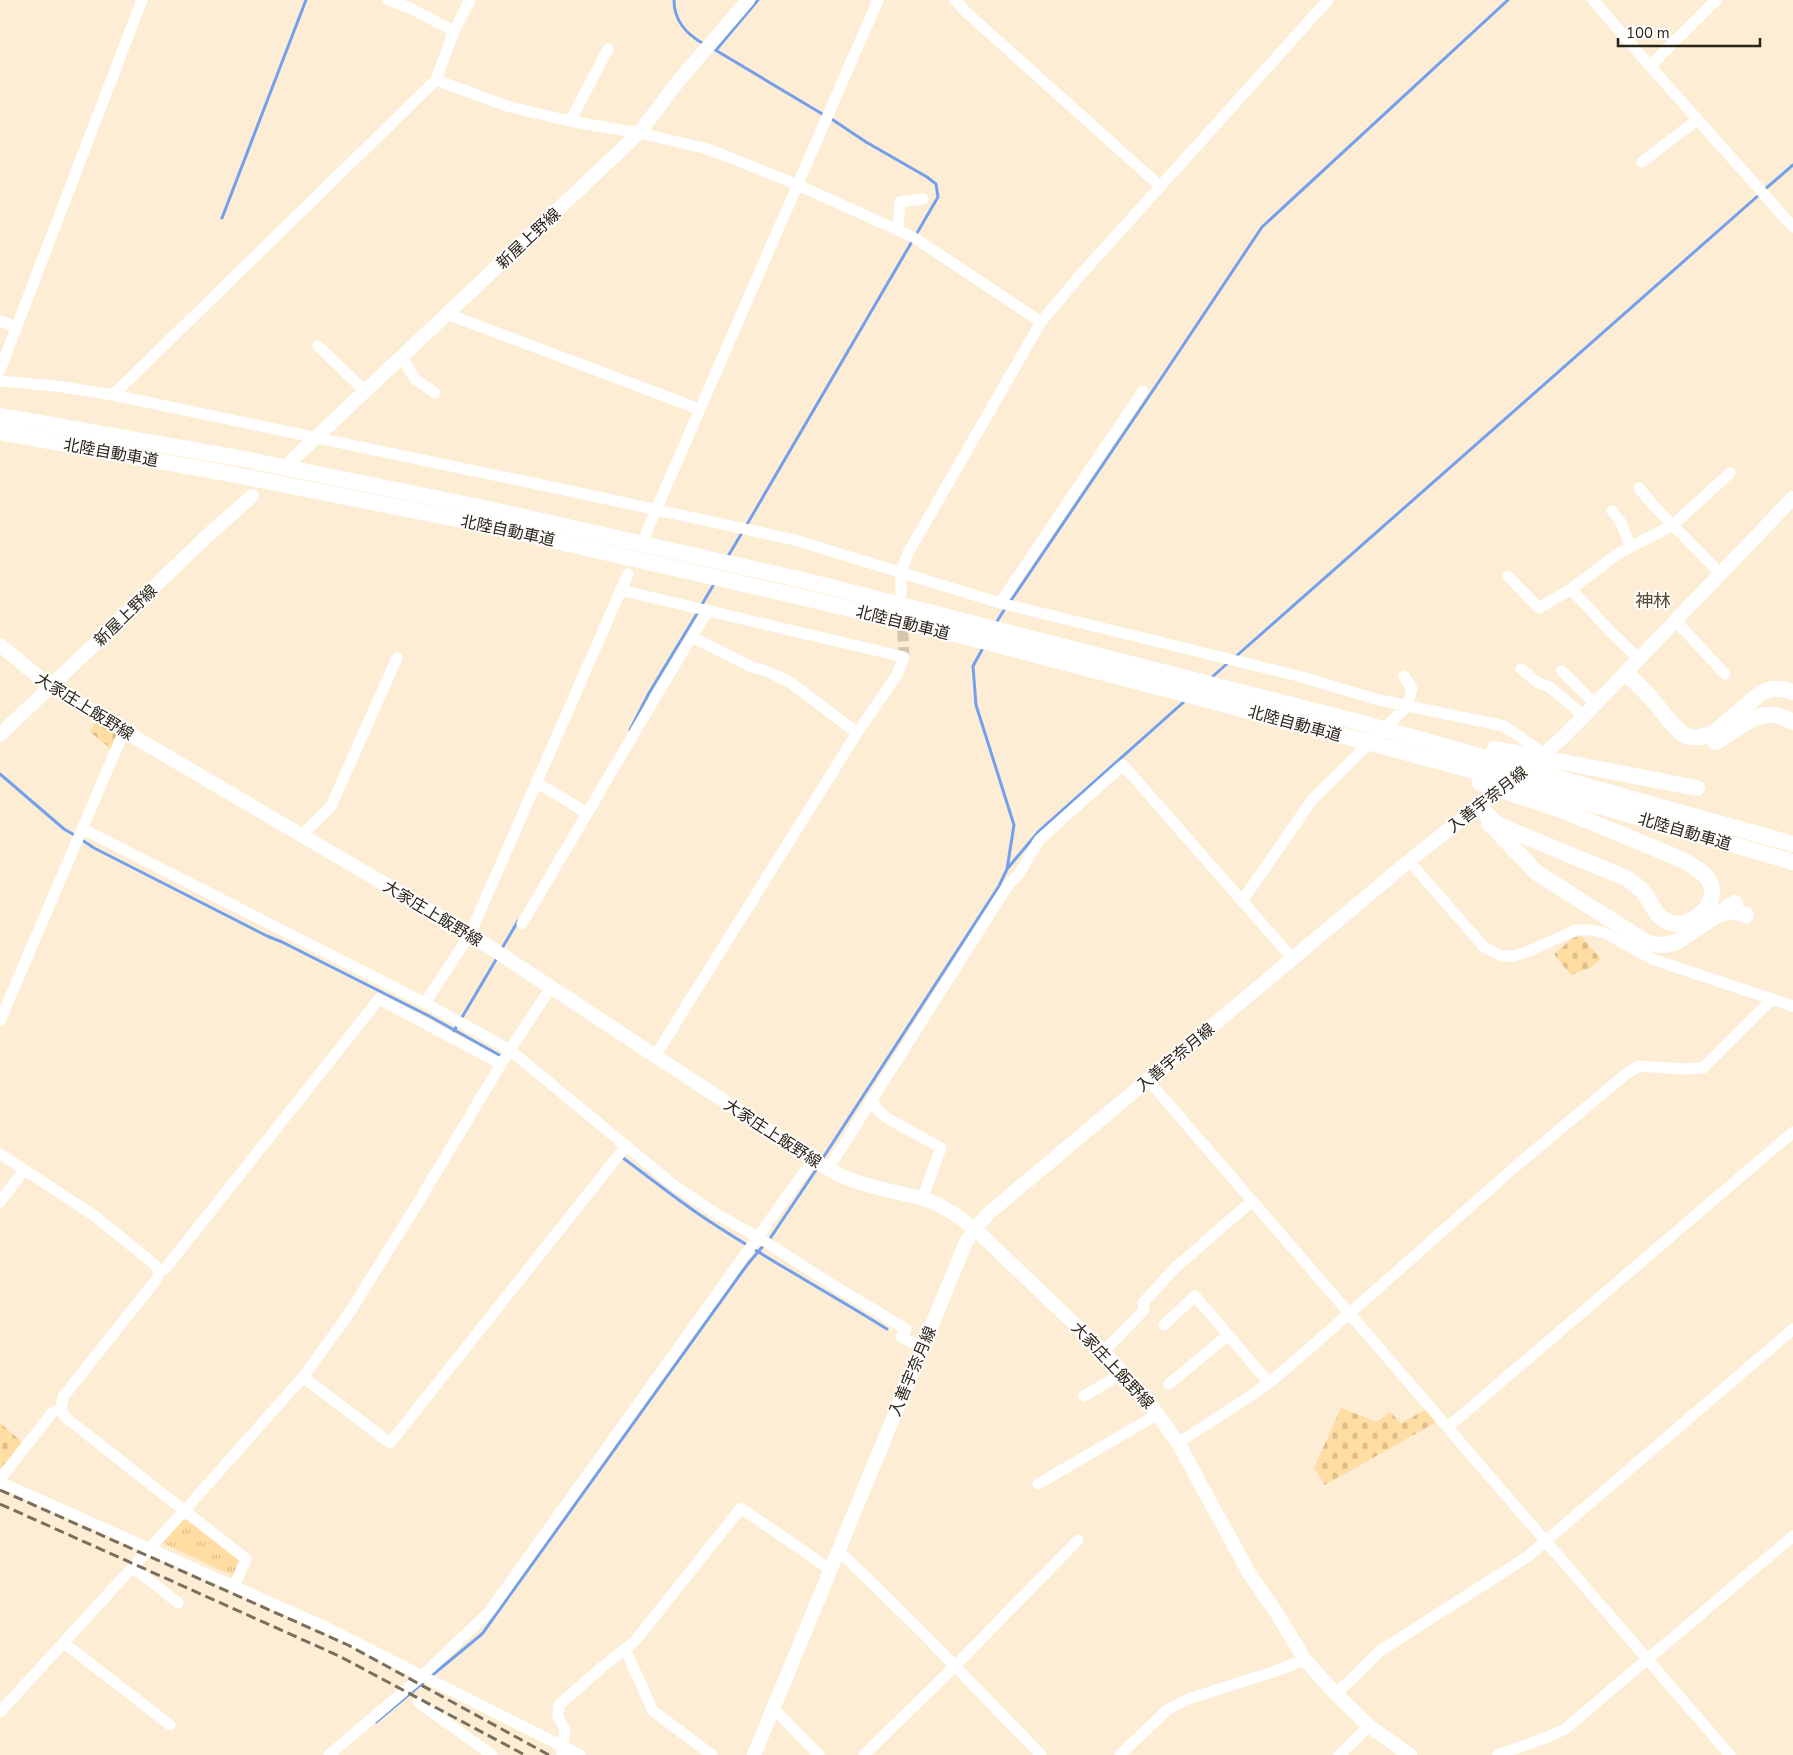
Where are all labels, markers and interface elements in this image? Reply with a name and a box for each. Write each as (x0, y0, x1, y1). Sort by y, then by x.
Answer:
scale bar (1618, 15, 1760, 47)
text: 100 m (1626, 23, 1670, 43)
street label: 新屋上野線 (492, 203, 565, 274)
street label: 北陸自動車道 (62, 434, 160, 472)
street label: 北陸自動車道 (459, 510, 557, 552)
street label: 新屋上野線 (89, 580, 162, 651)
district label: 神林 (1635, 589, 1671, 613)
street label: 北陸自動車道 (854, 601, 952, 645)
street label: 大家庄上飯野線 (31, 668, 138, 746)
street label: 北陸自動車道 (1246, 701, 1344, 747)
street label: 入善宇奈月線 (1443, 762, 1532, 838)
street label: 北陸自動車道 (1636, 808, 1734, 856)
street label: 大家庄上飯野線 (379, 876, 486, 952)
street label: 入善宇奈月線 (1132, 1018, 1219, 1097)
street label: 大家庄上飯野線 (719, 1094, 825, 1174)
street label: 大家庄上飯野線 (1066, 1317, 1159, 1414)
street label: 入善宇奈月線 (884, 1323, 942, 1420)

